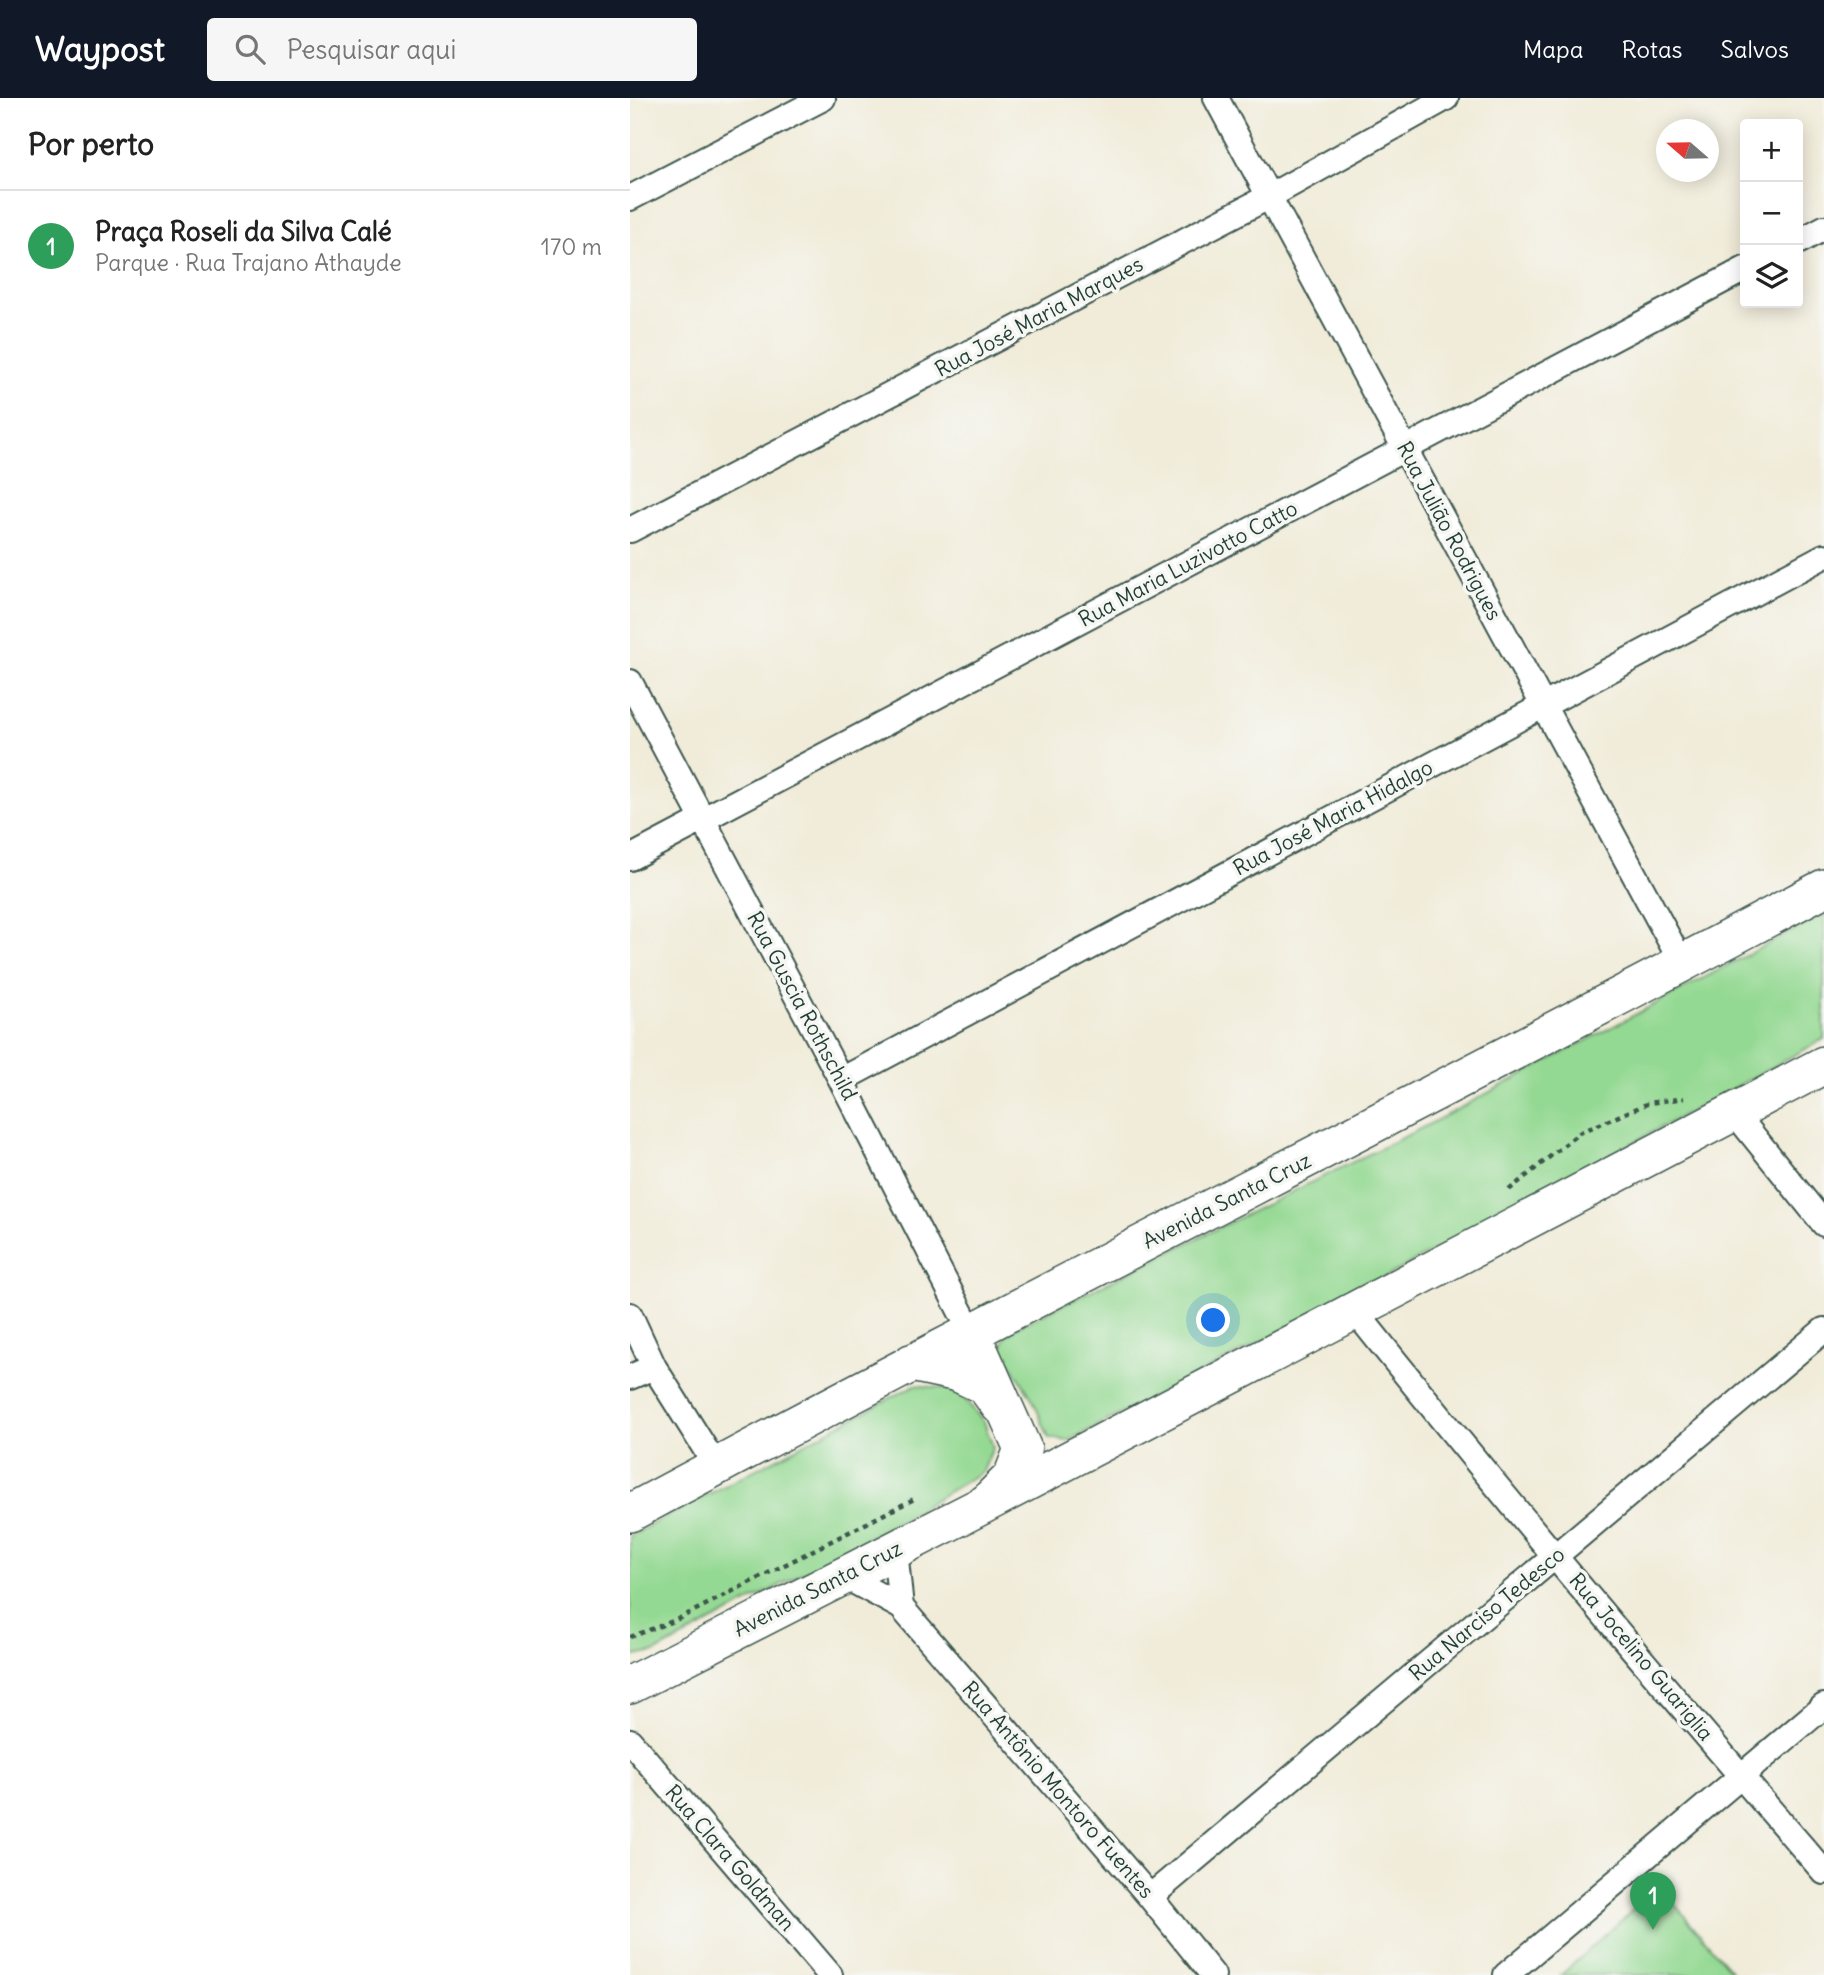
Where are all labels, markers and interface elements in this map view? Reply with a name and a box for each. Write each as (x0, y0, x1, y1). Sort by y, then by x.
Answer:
search box (207, 18, 697, 81)
text: Waypost (35, 28, 165, 70)
icon: search (231, 30, 269, 68)
text: Pesquisar aqui (287, 33, 456, 66)
text: Mapa (1523, 34, 1583, 64)
text: Rotas (1621, 34, 1683, 64)
text: Salvos (1721, 34, 1789, 64)
north arrow (1656, 119, 1719, 182)
map controls (1740, 119, 1803, 308)
button: + (1740, 119, 1803, 182)
text: Por perto (28, 125, 154, 163)
button: − (1740, 182, 1803, 245)
text: Praça Roseli da Silva Calé (95, 215, 392, 248)
text: 1 (46, 232, 56, 261)
text: 170 m (541, 232, 602, 261)
button: layers (1740, 245, 1803, 308)
text: Parque · Rua Trajano Athayde (95, 248, 402, 277)
street label: Rua José Maria Marques (930, 250, 1147, 383)
street label: Rua Julião Rodrigues (1391, 437, 1508, 625)
street label: Rua Maria Luzivotto Catto (1074, 494, 1302, 633)
street label: Rua José Maria Hidalgo (1228, 753, 1437, 882)
street label: Rua Guscia Rothschild (741, 907, 864, 1105)
street label: Avenida Santa Cruz (1138, 1146, 1315, 1255)
your location (1196, 1303, 1230, 1337)
street label: Avenida Santa Cruz (729, 1534, 906, 1643)
street label: Rua Narciso Tedesco (1403, 1541, 1570, 1687)
street label: Rua Jocelino Guariglia (1563, 1567, 1719, 1746)
street label: Rua Antônio Montoro Fuentes (957, 1675, 1160, 1904)
street label: Rua Clara Goldman (660, 1779, 801, 1936)
pin: 1 (1630, 1872, 1676, 1930)

